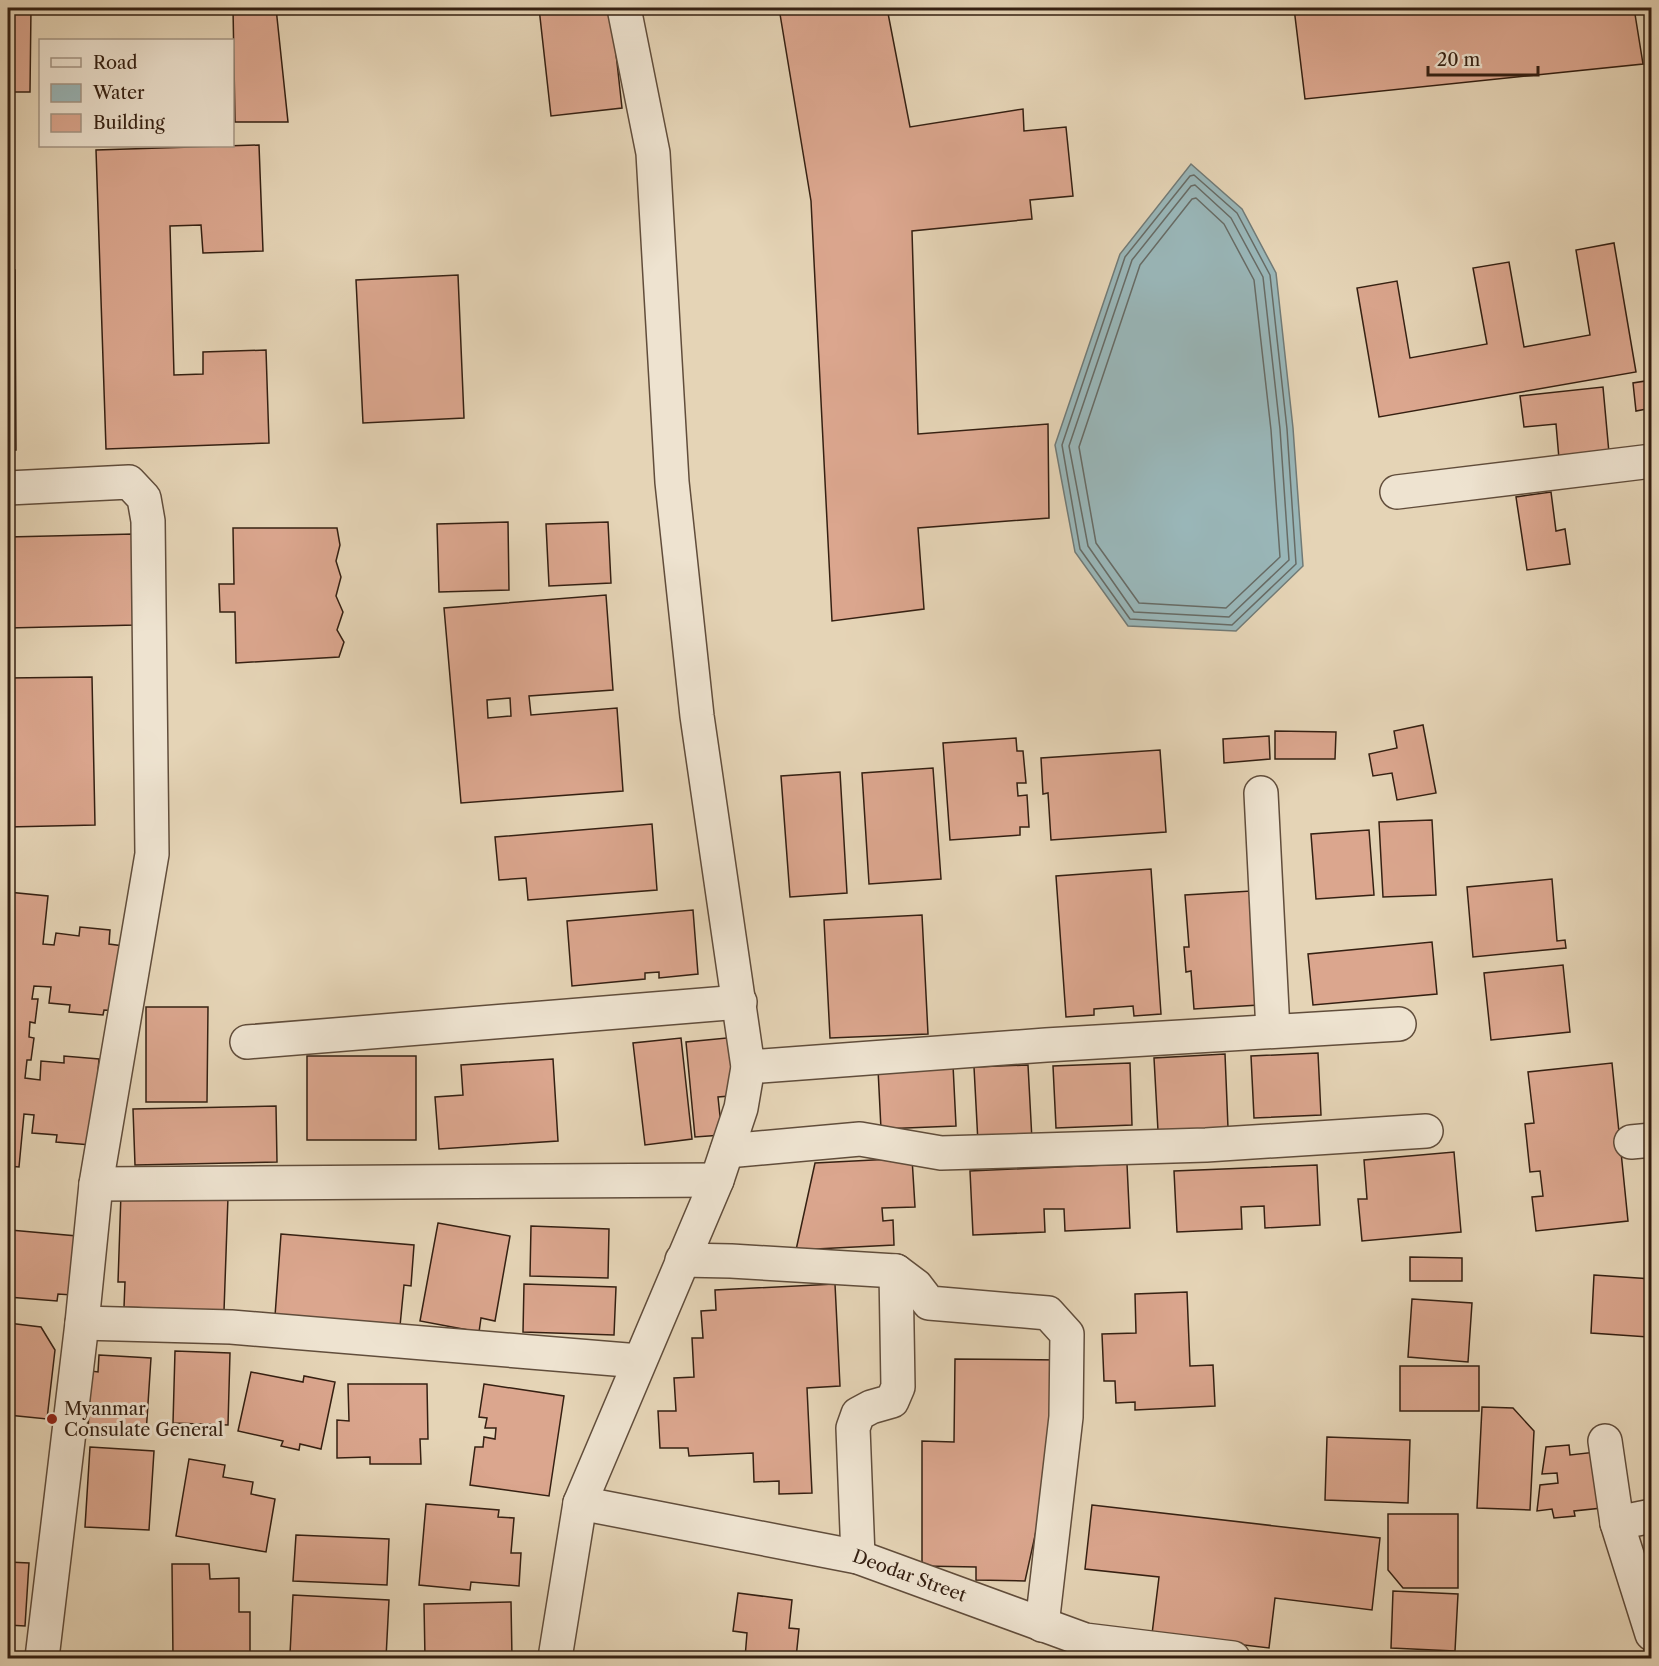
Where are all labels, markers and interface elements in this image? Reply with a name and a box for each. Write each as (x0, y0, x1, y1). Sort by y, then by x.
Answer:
legend (39, 39, 234, 147)
scale bar (1428, 39, 1538, 77)
text: 20 m (1437, 49, 1481, 71)
text: Road (93, 52, 138, 74)
text: Water (92, 82, 145, 104)
text: Building (93, 112, 165, 134)
place label: Myanmar Consulate General (64, 1398, 223, 1441)
marker: Myanmar Consulate General (45, 1412, 59, 1426)
street label: Deodar Street (850, 1545, 970, 1607)

